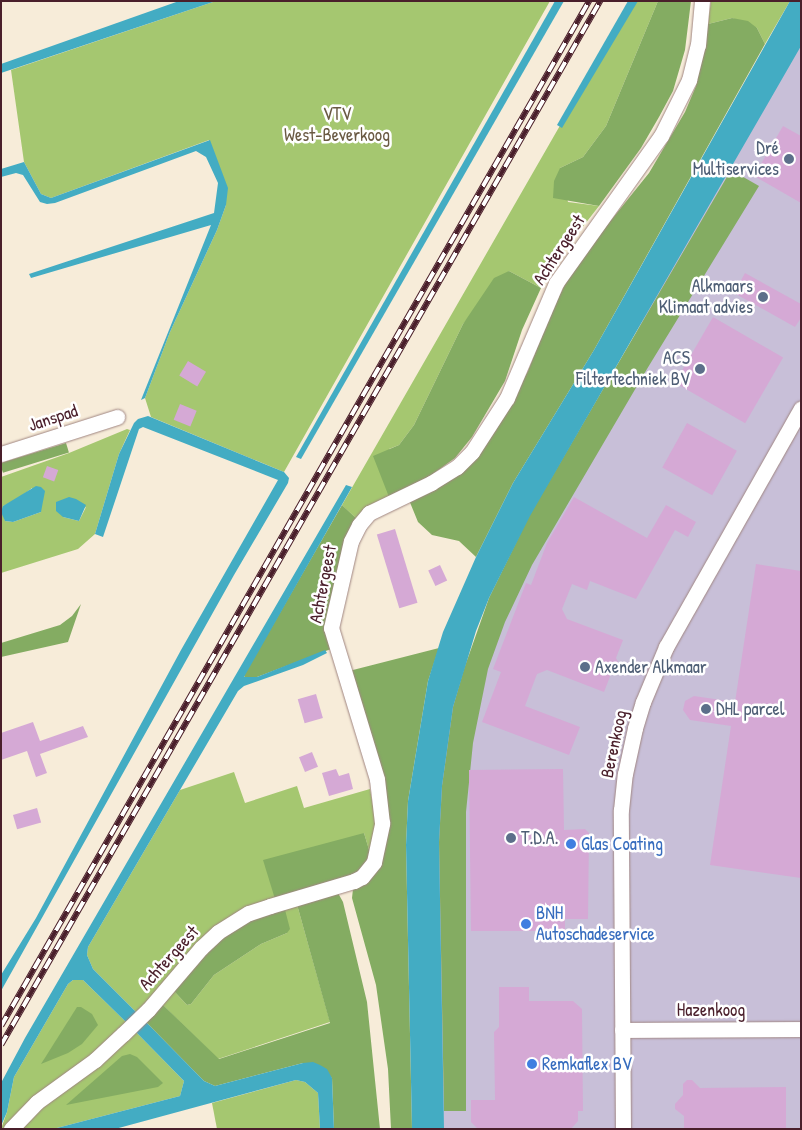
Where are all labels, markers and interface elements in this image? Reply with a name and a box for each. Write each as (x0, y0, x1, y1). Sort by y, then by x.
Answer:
park label: VTV West-Beverkoog (284, 104, 390, 146)
place label: Dré Multiservices (693, 138, 779, 180)
marker: Dré Multiservices (783, 153, 795, 165)
street label: Achtergeest (528, 211, 590, 289)
place label: Alkmaars Klimaat advies (659, 276, 753, 318)
marker: Alkmaars Klimaat advies (757, 291, 769, 303)
place label: ACS Filtertechniek BV (576, 348, 690, 390)
marker: ACS Filtertechniek BV (694, 363, 706, 375)
street label: Janspad (26, 400, 80, 436)
street label: Achtergeest (305, 543, 341, 625)
place label: Axender Alkmaar (595, 656, 707, 678)
marker: Axender Alkmaar (579, 661, 591, 673)
place label: DHL parcel (716, 698, 784, 720)
marker: DHL parcel (700, 703, 712, 715)
street label: Berenkoog (596, 708, 632, 780)
place label: T.D.A. (521, 827, 558, 849)
marker: T.D.A. (505, 832, 517, 844)
place label: Glas Coating (581, 833, 663, 855)
marker: Glas Coating (565, 838, 577, 850)
place label: BNH Autoschadeservice (536, 903, 655, 946)
marker: BNH Autoschadeservice (520, 918, 532, 930)
street label: Achtergeest (135, 921, 203, 995)
street label: Hazenkoog (677, 999, 745, 1021)
place label: Remkaflex BV (542, 1053, 632, 1075)
marker: Remkaflex BV (526, 1058, 538, 1070)

